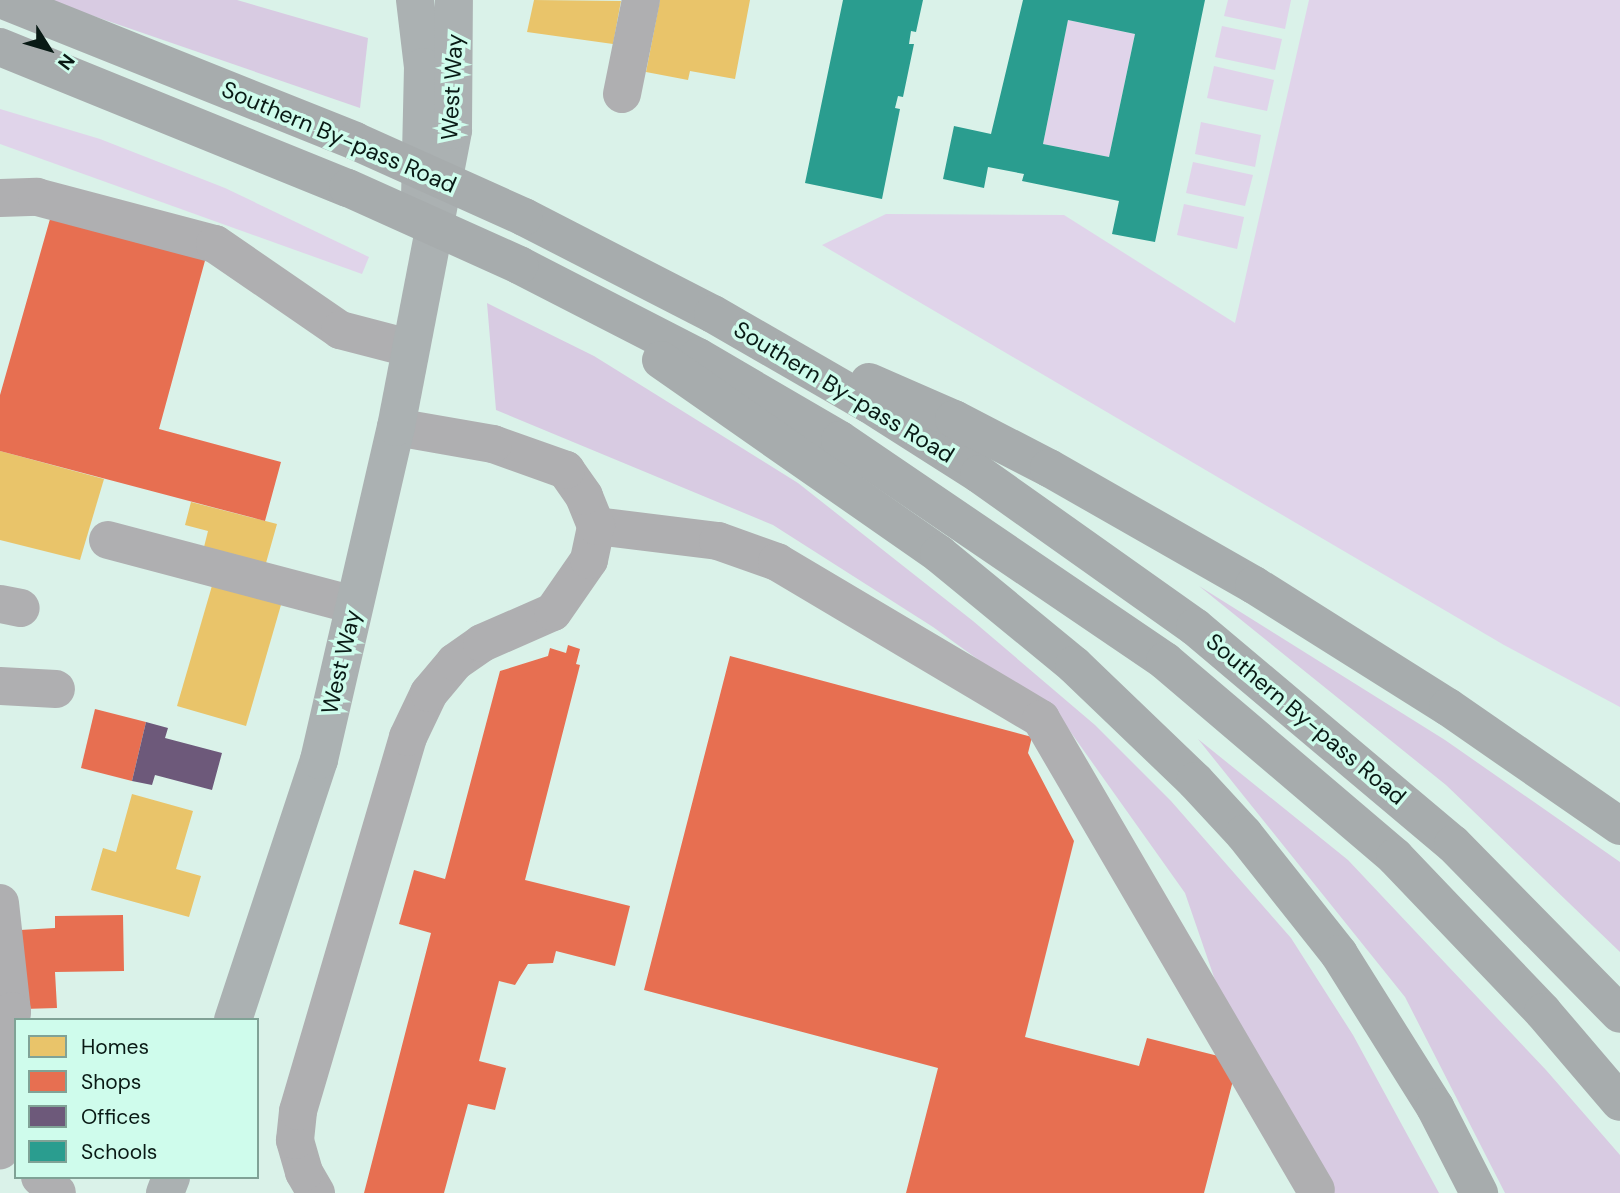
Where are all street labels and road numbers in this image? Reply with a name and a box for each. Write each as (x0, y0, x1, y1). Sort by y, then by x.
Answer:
street label: West Way (435, 33, 469, 141)
street label: Southern By-pass Road (218, 75, 460, 199)
street label: Southern By-pass Road (729, 315, 959, 469)
street label: West Way (316, 607, 366, 717)
street label: Southern By-pass Road (1201, 627, 1411, 811)

